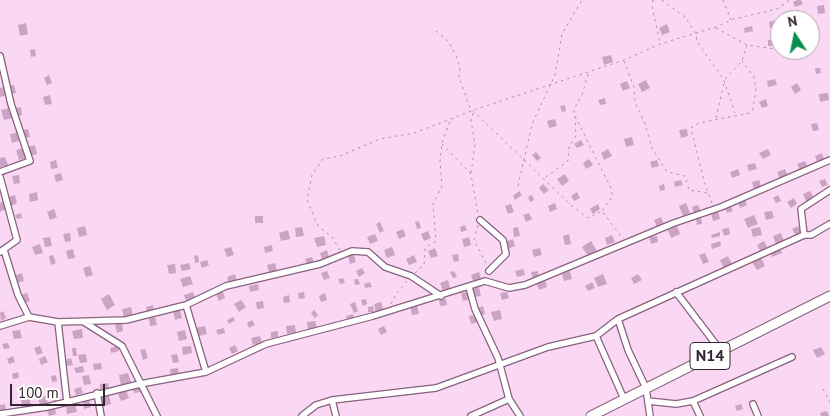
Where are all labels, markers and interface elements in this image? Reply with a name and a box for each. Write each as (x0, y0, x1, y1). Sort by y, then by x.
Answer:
north arrow (770, 10, 820, 60)
text: N (786, 12, 799, 31)
road number: N14 (690, 342, 730, 370)
scale bar (12, 374, 108, 406)
text: 100 m (18, 383, 59, 402)

